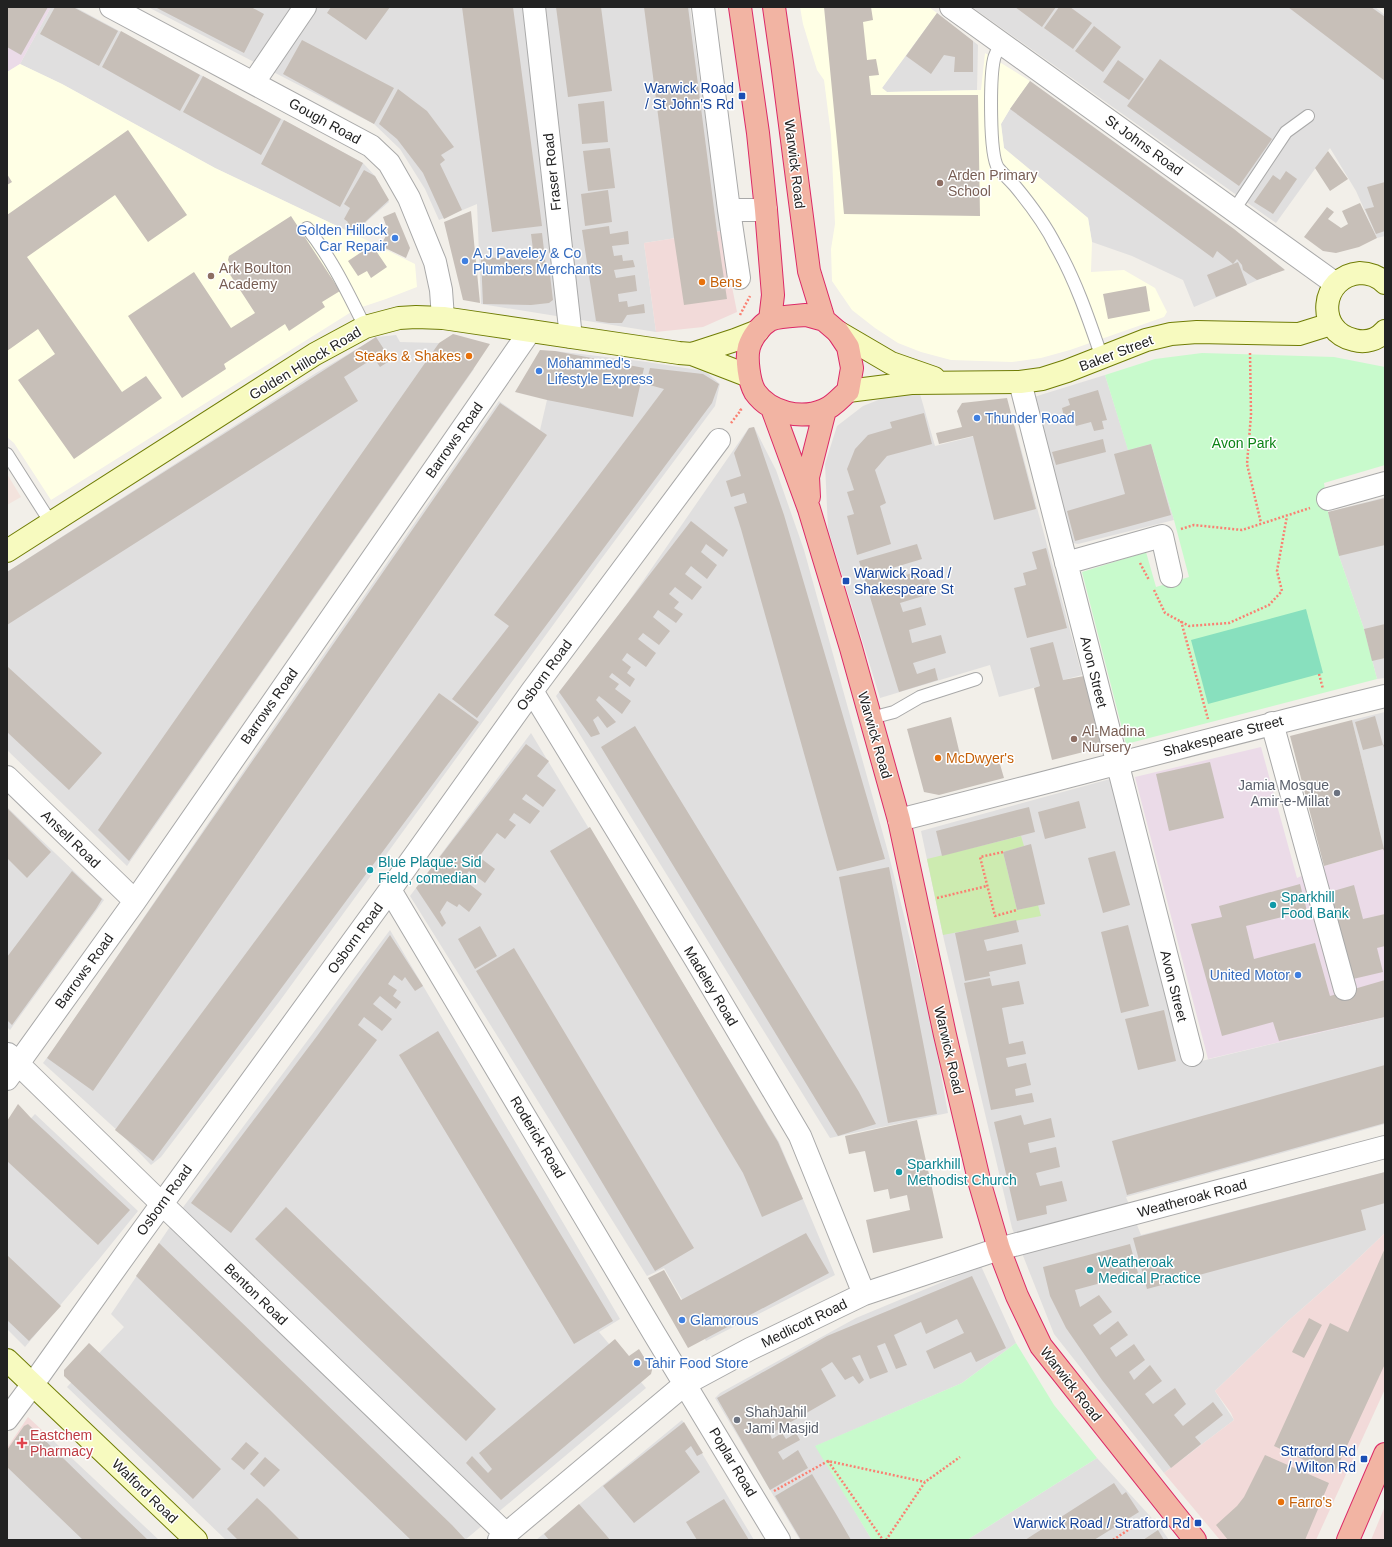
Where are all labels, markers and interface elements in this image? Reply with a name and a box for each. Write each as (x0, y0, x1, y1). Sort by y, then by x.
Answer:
place label: Warwick Road / St John'S Rd (644, 80, 734, 112)
marker: Warwick Road / St John'S Rd (737, 91, 747, 101)
street label: Gough Road (286, 95, 364, 147)
street label: St Johns Road (1102, 112, 1186, 178)
street label: Warwick Road (782, 118, 808, 210)
street label: Fraser Road (540, 132, 564, 212)
place label: Arden Primary School (948, 167, 1037, 199)
marker: Arden Primary School (935, 178, 945, 188)
place label: Golden Hillock Car Repair (297, 222, 388, 254)
marker: Golden Hillock Car Repair (390, 233, 400, 243)
place label: A J Paveley & Co Plumbers Merchants (473, 245, 601, 277)
marker: A J Paveley & Co Plumbers Merchants (460, 256, 470, 266)
place label: Ark Boulton Academy (219, 260, 291, 292)
marker: Ark Boulton Academy (206, 271, 216, 281)
place label: Bens (710, 274, 742, 290)
marker: Bens (697, 277, 707, 287)
street label: Golden Hillock Road (246, 323, 364, 403)
street label: Baker Street (1077, 332, 1155, 374)
place label: Steaks & Shakes (354, 348, 461, 364)
marker: Steaks & Shakes (464, 351, 474, 361)
place label: Mohammed's Lifestyle Express (547, 355, 653, 387)
marker: Mohammed's Lifestyle Express (534, 366, 544, 376)
street label: Barrows Road (422, 399, 486, 481)
place label: Thunder Road (985, 410, 1075, 426)
marker: Thunder Road (972, 413, 982, 423)
park label: Avon Park (1212, 435, 1277, 451)
place label: Warwick Road / Shakespeare St (854, 565, 954, 597)
marker: Warwick Road / Shakespeare St (841, 576, 851, 586)
street label: Avon Street (1077, 635, 1111, 709)
street label: Osborn Road (513, 637, 575, 713)
street label: Barrows Road (237, 665, 301, 747)
street label: Warwick Road (855, 690, 895, 780)
street label: Shakespeare Street (1161, 712, 1285, 760)
place label: Al-Madina Nursery (1082, 723, 1145, 755)
marker: Al-Madina Nursery (1069, 734, 1079, 744)
place label: McDwyer's (946, 750, 1014, 766)
marker: McDwyer's (933, 753, 943, 763)
place label: Jamia Mosque Amir-e-Millat (1238, 777, 1329, 809)
marker: Jamia Mosque Amir-e-Millat (1332, 788, 1342, 798)
street label: Ansell Road (38, 807, 104, 871)
place label: Blue Plaque: Sid Field, comedian (378, 854, 482, 886)
marker: Blue Plaque: Sid Field, comedian (365, 865, 375, 875)
place label: Sparkhill Food Bank (1281, 889, 1350, 921)
street label: Osborn Road (324, 900, 386, 976)
marker: Sparkhill Food Bank (1268, 900, 1278, 910)
street label: Barrows Road (51, 930, 117, 1012)
street label: Madeley Road (681, 943, 741, 1029)
street label: Avon Street (1157, 949, 1191, 1023)
place label: United Motor (1210, 967, 1290, 983)
marker: United Motor (1293, 970, 1303, 980)
street label: Warwick Road (931, 1004, 967, 1096)
street label: Roderick Road (507, 1093, 569, 1181)
place label: Sparkhill Methodist Church (907, 1156, 1017, 1188)
street label: Osborn Road (133, 1162, 195, 1238)
marker: Sparkhill Methodist Church (894, 1167, 904, 1177)
street label: Weatheroak Road (1136, 1176, 1248, 1220)
place label: Weatheroak Medical Practice (1098, 1254, 1201, 1286)
street label: Benton Road (221, 1260, 291, 1328)
marker: Weatheroak Medical Practice (1085, 1265, 1095, 1275)
street label: Medlicott Road (759, 1295, 849, 1351)
place label: Glamorous (690, 1312, 758, 1328)
marker: Glamorous (677, 1315, 687, 1325)
street label: Warwick Road (1037, 1344, 1105, 1424)
place label: Tahir Food Store (645, 1355, 749, 1371)
marker: Tahir Food Store (632, 1358, 642, 1368)
place label: ShahJahil Jami Masjid (745, 1404, 819, 1436)
marker: ShahJahil Jami Masjid (732, 1415, 742, 1425)
street label: Poplar Road (706, 1425, 760, 1499)
place label: Eastchem Pharmacy (30, 1427, 93, 1459)
marker: Eastchem Pharmacy (17, 1438, 27, 1448)
place label: Stratford Rd / Wilton Rd (1281, 1443, 1356, 1475)
marker: Stratford Rd / Wilton Rd (1359, 1454, 1369, 1464)
street label: Walford Road (109, 1456, 181, 1526)
place label: Farro's (1289, 1494, 1332, 1510)
marker: Farro's (1276, 1497, 1286, 1507)
place label: Warwick Road / Stratford Rd (1013, 1515, 1190, 1531)
marker: Warwick Road / Stratford Rd (1193, 1518, 1203, 1528)

